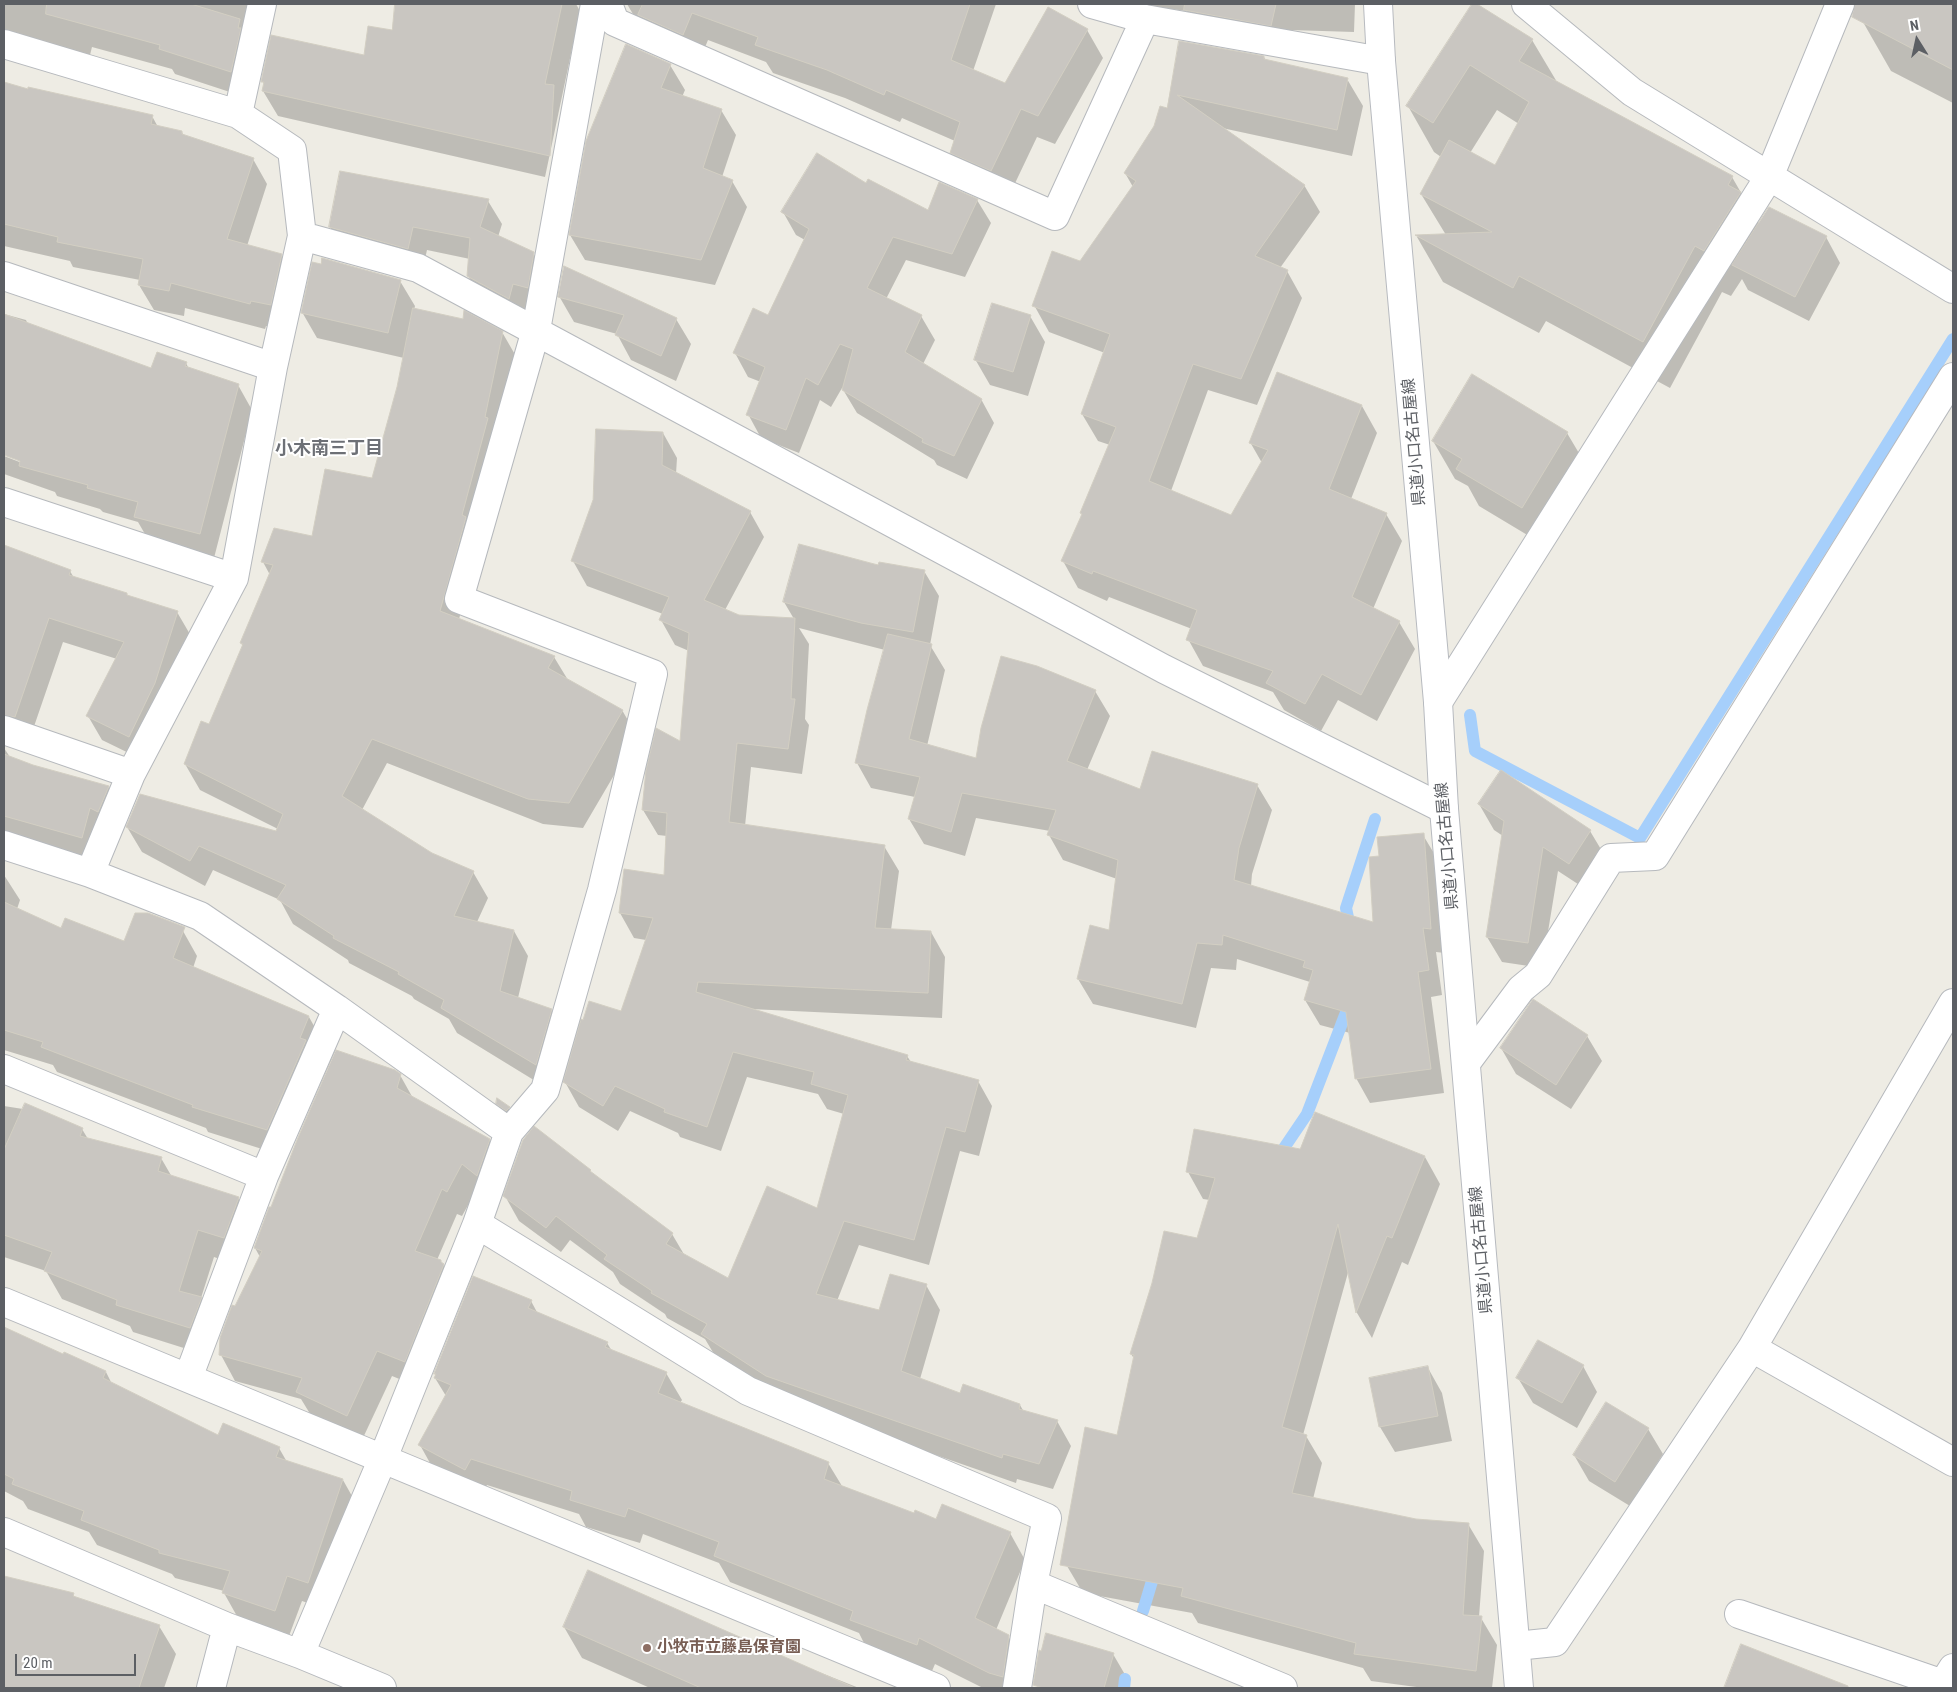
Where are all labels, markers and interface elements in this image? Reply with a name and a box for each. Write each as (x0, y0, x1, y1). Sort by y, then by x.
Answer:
north arrow (1892, 15, 1942, 65)
text: N (1909, 17, 1920, 34)
street label: 県道小口名古屋線 (1400, 377, 1430, 507)
district label: 小木南三丁目 (275, 438, 383, 460)
street label: 県道小口名古屋線 (1433, 781, 1463, 911)
street label: 県道小口名古屋線 (1467, 1185, 1497, 1315)
place label: 小牧市立藤島保育園 (657, 1638, 801, 1658)
marker: 小牧市立藤島保育園 (641, 1642, 653, 1654)
scale bar (18, 1644, 139, 1676)
text: 20 m (23, 1654, 53, 1672)

